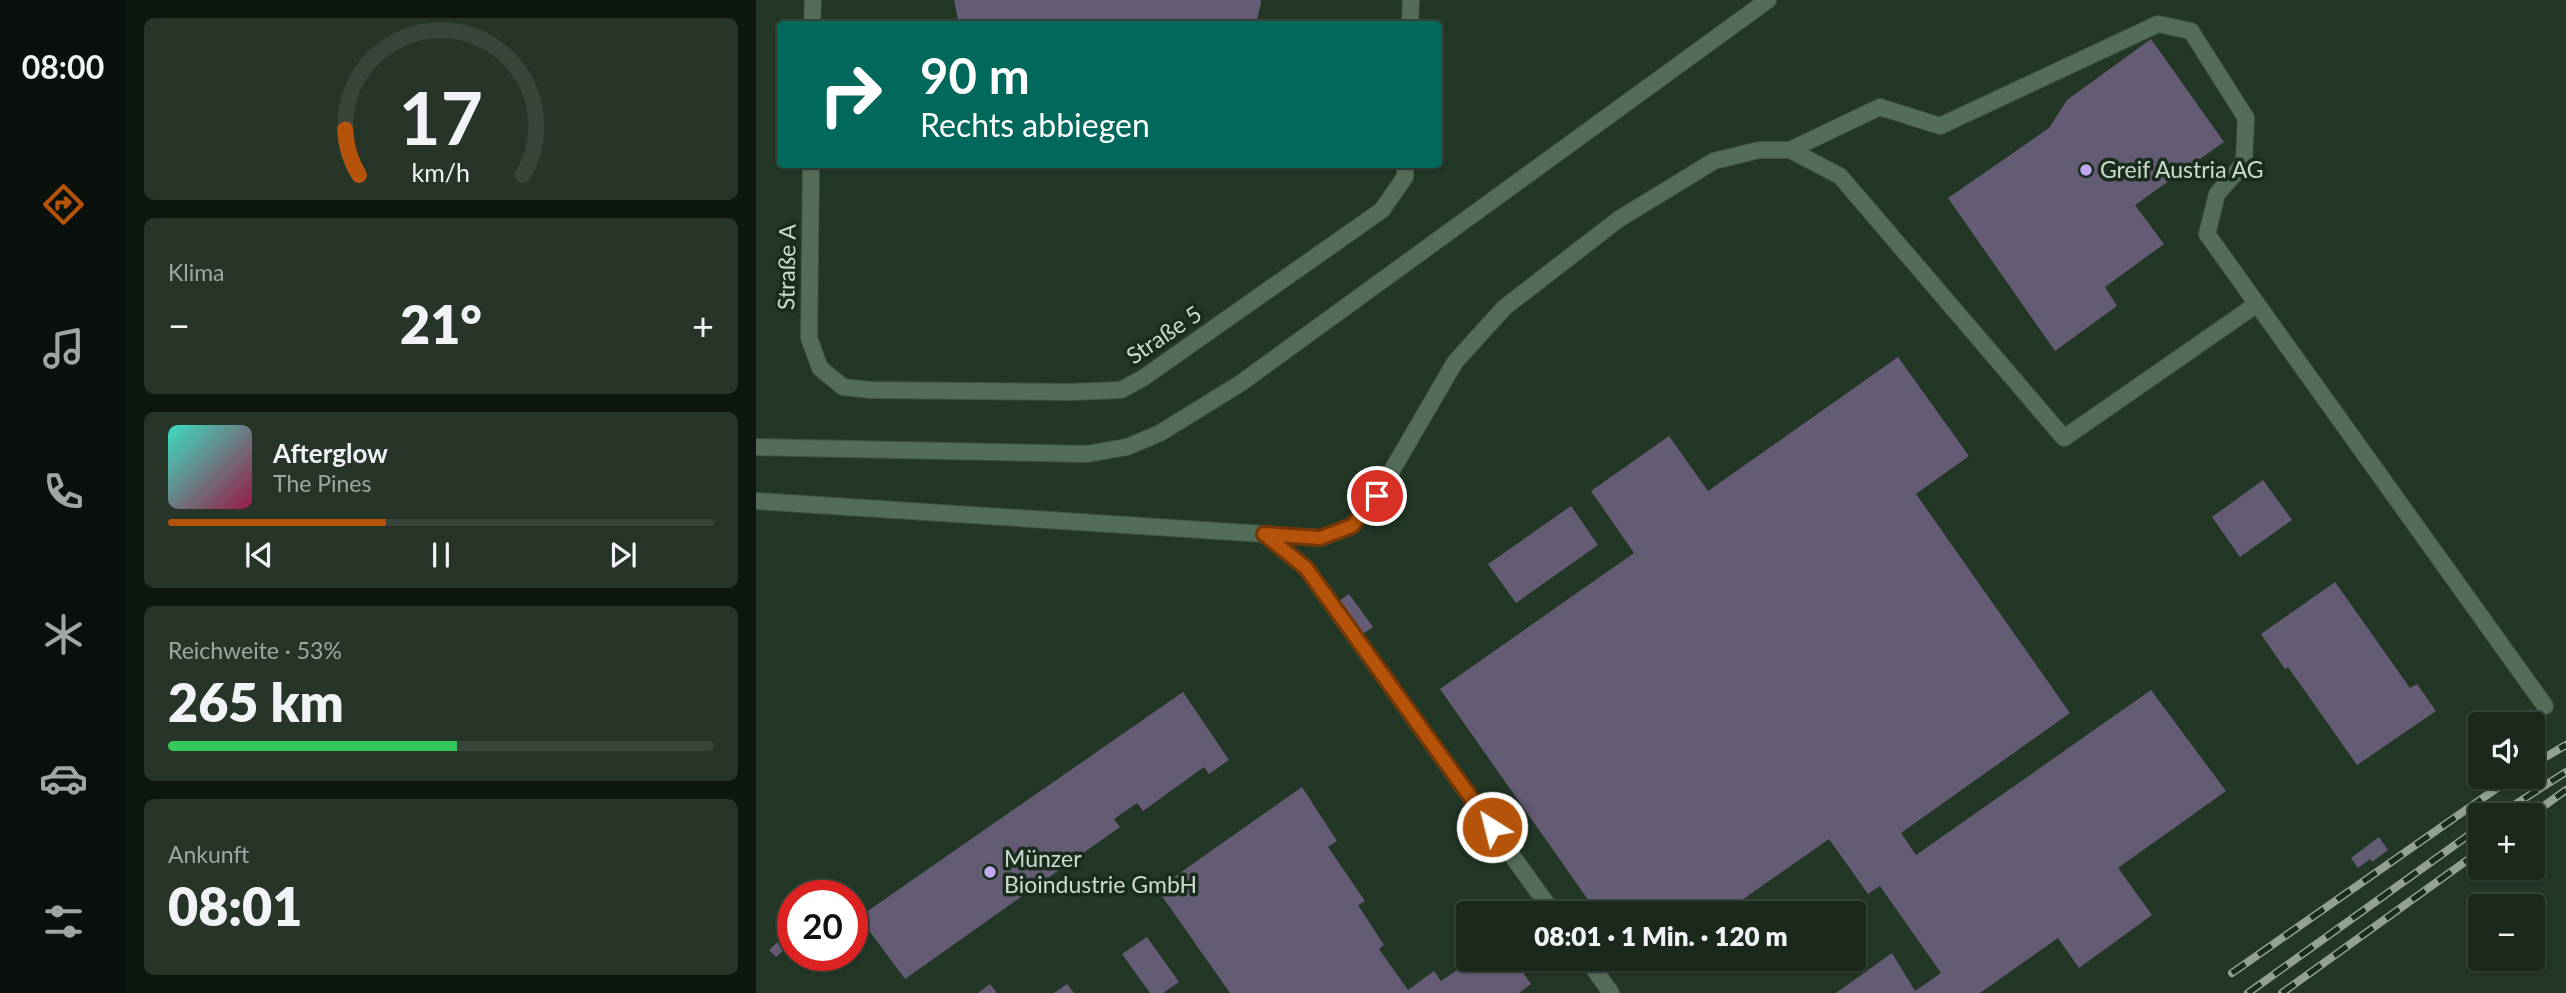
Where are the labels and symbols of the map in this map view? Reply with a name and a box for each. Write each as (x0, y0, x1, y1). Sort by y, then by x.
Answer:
place label: Greif Austria AG (2100, 155, 2264, 183)
marker: Greif Austria AG (2078, 162, 2094, 178)
street label: Straße A (771, 223, 801, 310)
street label: Straße 5 (1121, 299, 1206, 369)
pin (1347, 466, 1407, 526)
position arrow (1455, 790, 1529, 864)
place label: Münzer Bioindustrie GmbH (1004, 844, 1197, 898)
marker: Münzer Bioindustrie GmbH (982, 864, 998, 880)
speed limit sign: 20 (777, 880, 868, 971)

